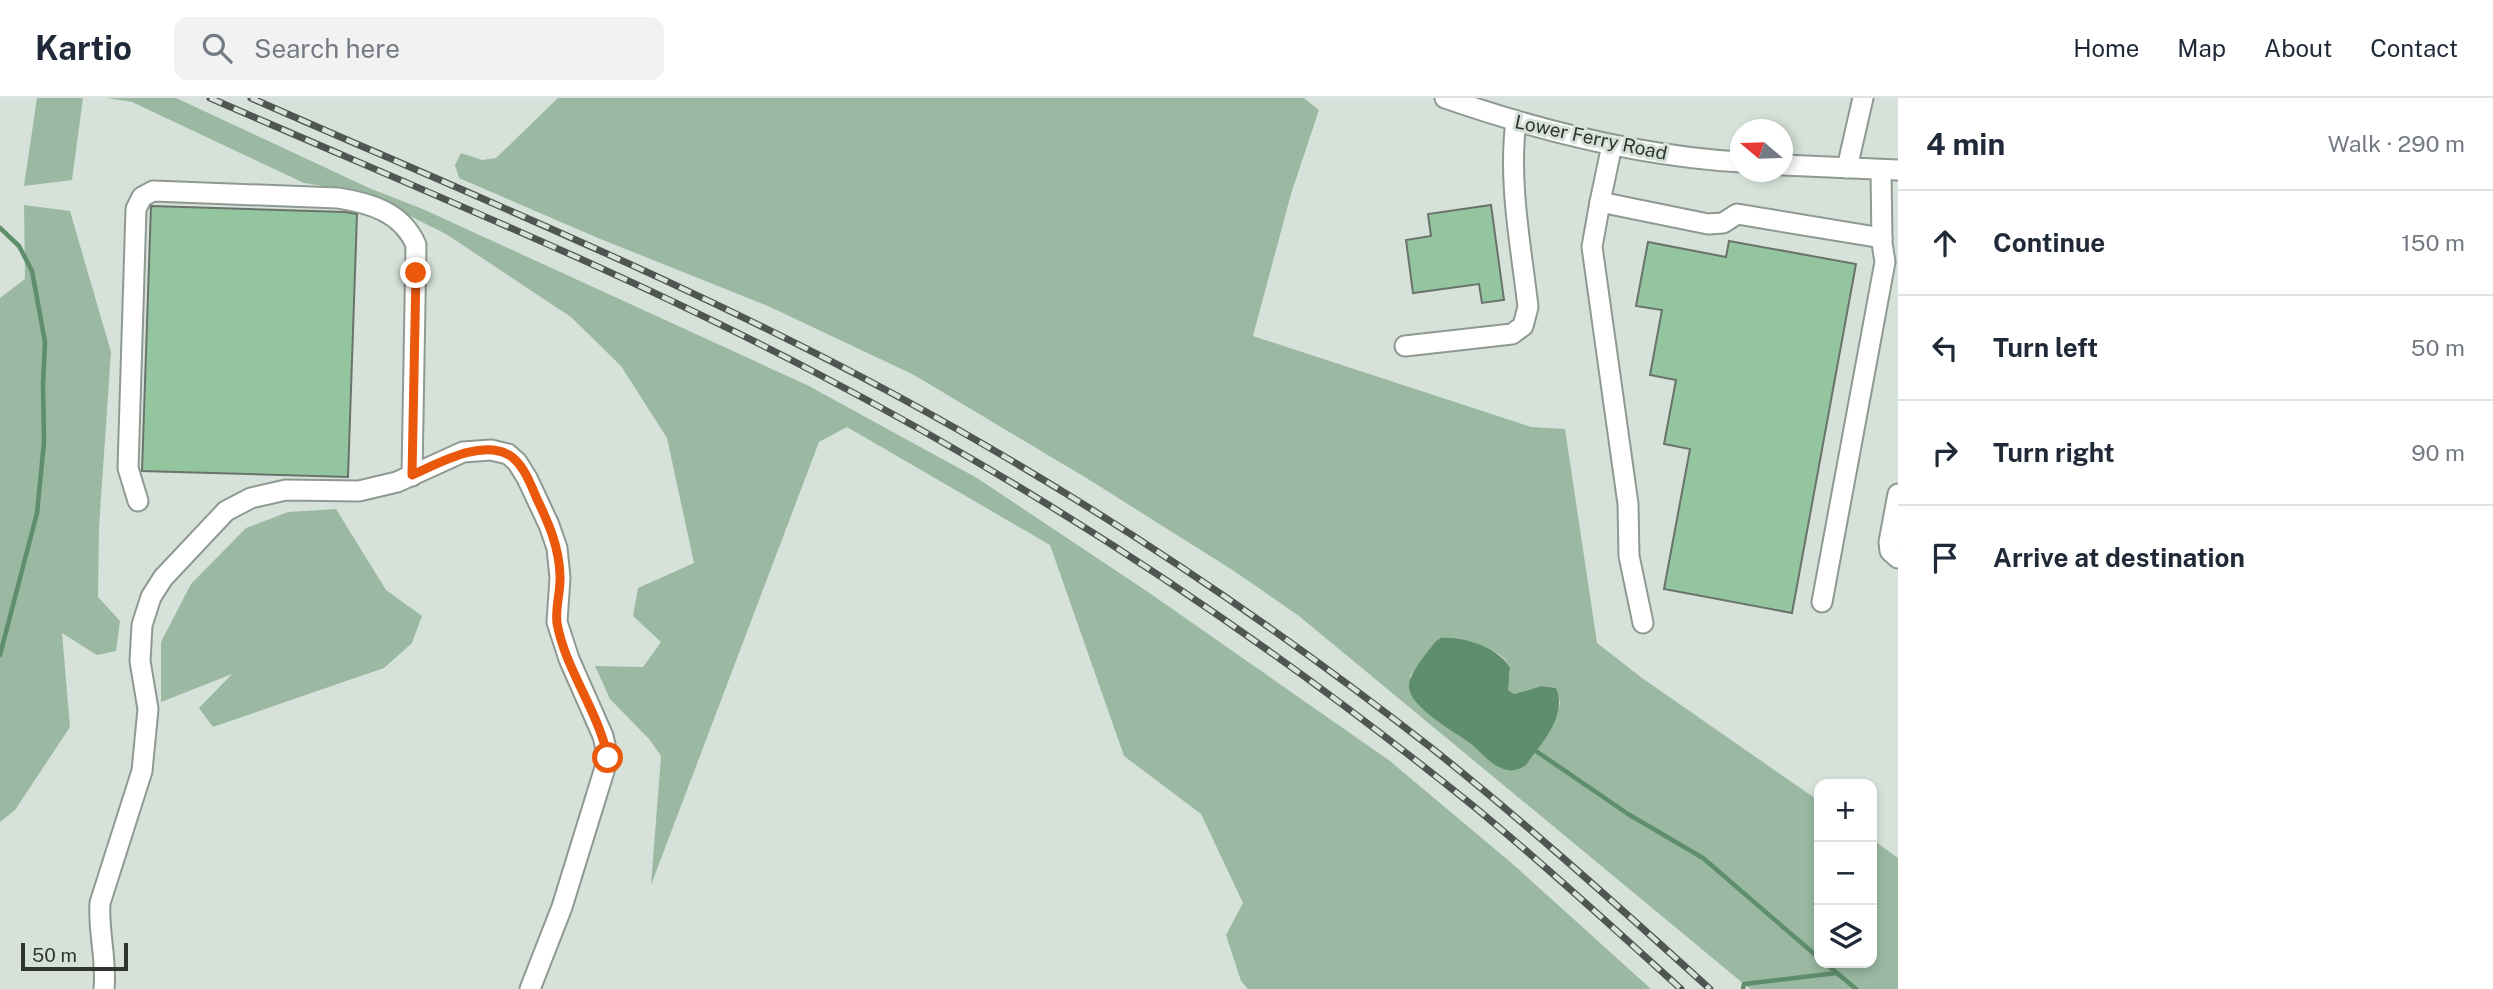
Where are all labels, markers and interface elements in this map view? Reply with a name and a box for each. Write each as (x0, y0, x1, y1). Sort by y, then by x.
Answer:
search box (174, 17, 664, 80)
text: Kartio (35, 29, 132, 67)
icon: search (198, 29, 236, 67)
text: Search here (254, 33, 400, 64)
text: Home (2073, 34, 2139, 62)
text: Map (2177, 34, 2226, 62)
text: About (2264, 34, 2332, 62)
text: Contact (2370, 34, 2458, 62)
street label: Lower Ferry Road (1513, 110, 1669, 164)
north arrow (1730, 119, 1793, 182)
text: 4 min (1926, 126, 2005, 162)
text: Walk · 290 m (2328, 130, 2465, 157)
icon: ahead (1926, 224, 1964, 262)
text: Continue (1993, 227, 2105, 258)
text: 150 m (2401, 229, 2465, 256)
route end (400, 257, 431, 288)
icon: left (1926, 329, 1964, 367)
text: Turn left (1993, 332, 2098, 363)
text: 50 m (2411, 334, 2465, 361)
icon: right (1926, 434, 1964, 472)
text: Turn right (1993, 437, 2115, 468)
text: 90 m (2411, 439, 2465, 466)
icon: arrive (1926, 539, 1964, 577)
text: Arrive at destination (1993, 542, 2245, 573)
route start (592, 742, 623, 773)
map controls (1814, 779, 1877, 968)
button: + (1814, 779, 1877, 842)
button: − (1814, 842, 1877, 905)
button: layers (1814, 905, 1877, 968)
scale bar (21, 940, 128, 972)
text: 50 m (32, 944, 77, 966)

